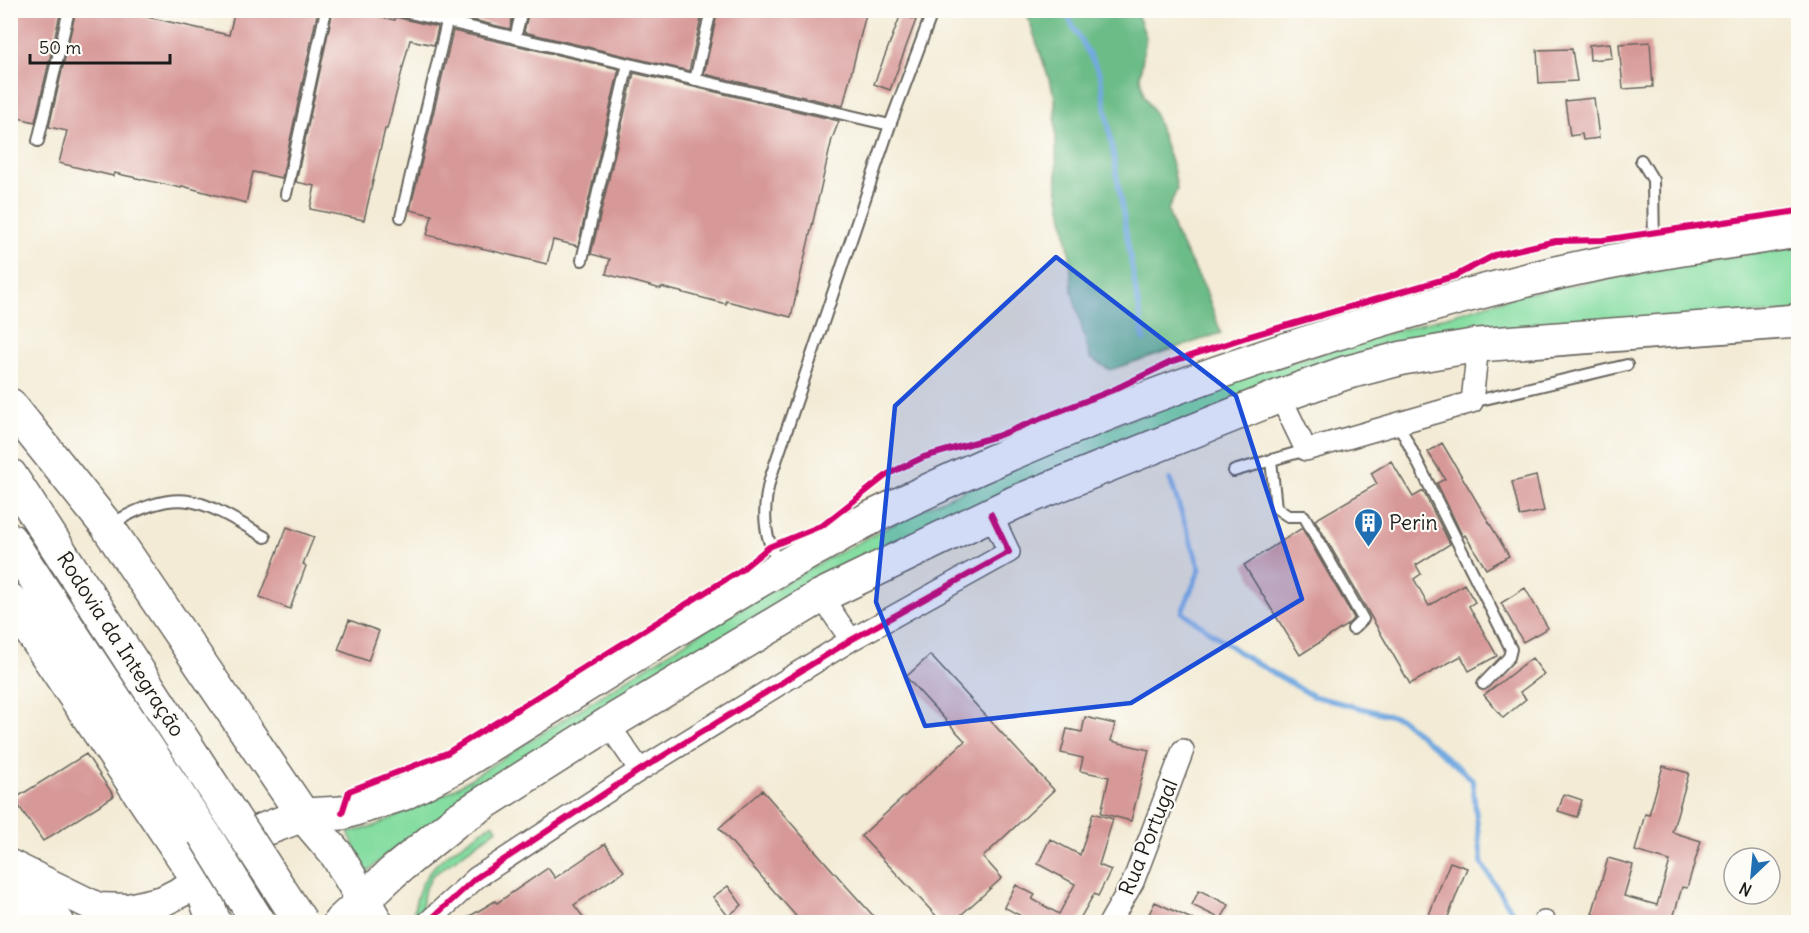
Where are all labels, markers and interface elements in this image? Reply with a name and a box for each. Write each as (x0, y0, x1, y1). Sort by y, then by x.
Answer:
scale bar (30, 27, 170, 65)
text: 50 m (39, 36, 81, 59)
building icon: Perin (1352, 506, 1384, 548)
place label: Perin (1389, 509, 1438, 536)
street label: Rodovia da Integração (51, 546, 191, 742)
street label: Rua Portugal (1113, 775, 1183, 899)
north arrow (1722, 846, 1782, 906)
text: N (1736, 878, 1755, 901)

